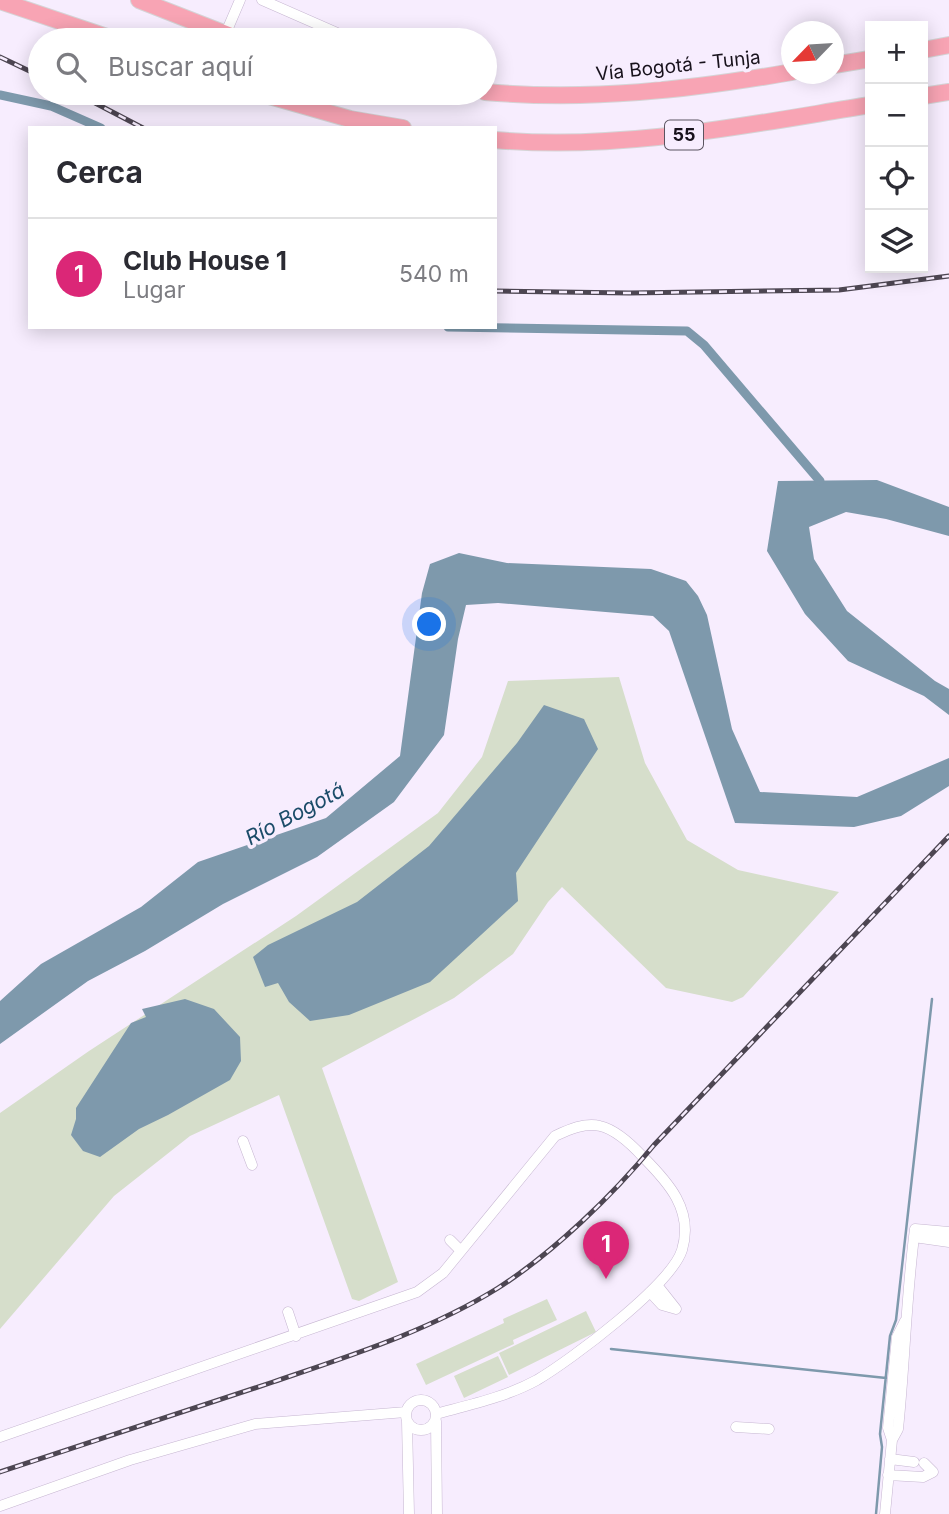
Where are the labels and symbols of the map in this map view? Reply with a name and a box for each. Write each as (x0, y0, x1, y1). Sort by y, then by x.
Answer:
north arrow (781, 21, 844, 84)
street label: Vía Bogotá - Tunja (595, 45, 762, 86)
road number: 55 (665, 120, 703, 150)
your location (412, 607, 446, 641)
water label: Río Bogotá (241, 777, 349, 850)
pin: 1 (583, 1221, 629, 1279)

